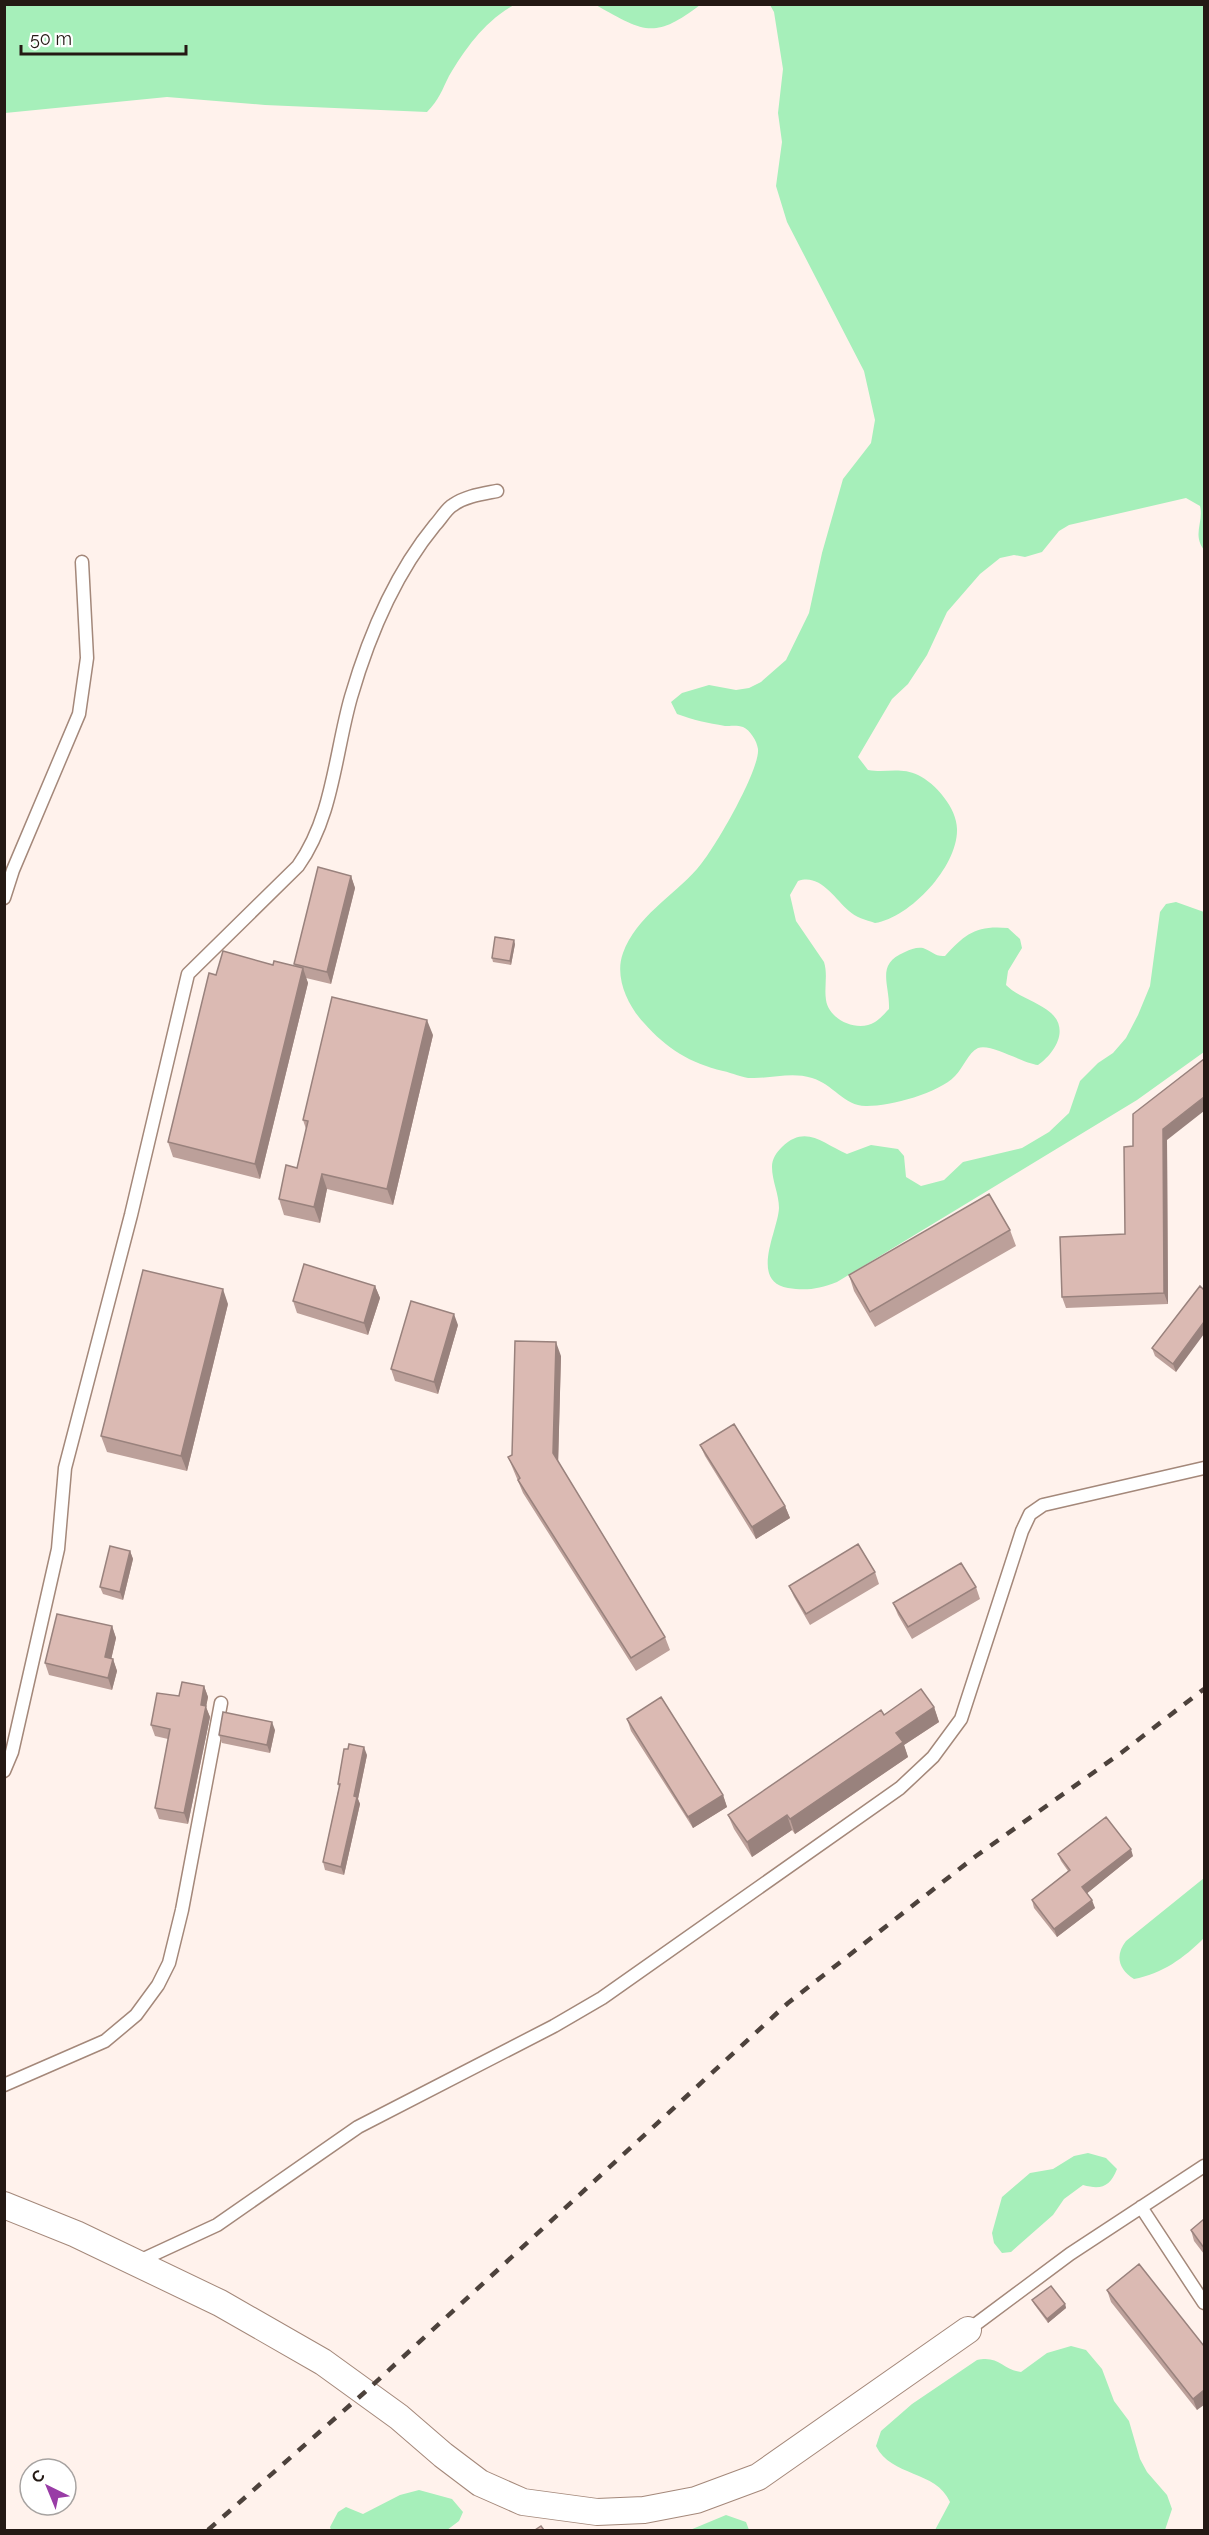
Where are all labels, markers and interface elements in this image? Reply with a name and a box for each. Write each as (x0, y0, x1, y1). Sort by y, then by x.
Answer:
scale bar (21, 18, 186, 56)
text: 50 m (30, 28, 72, 49)
north arrow (18, 2457, 78, 2517)
text: С (28, 2466, 49, 2487)

